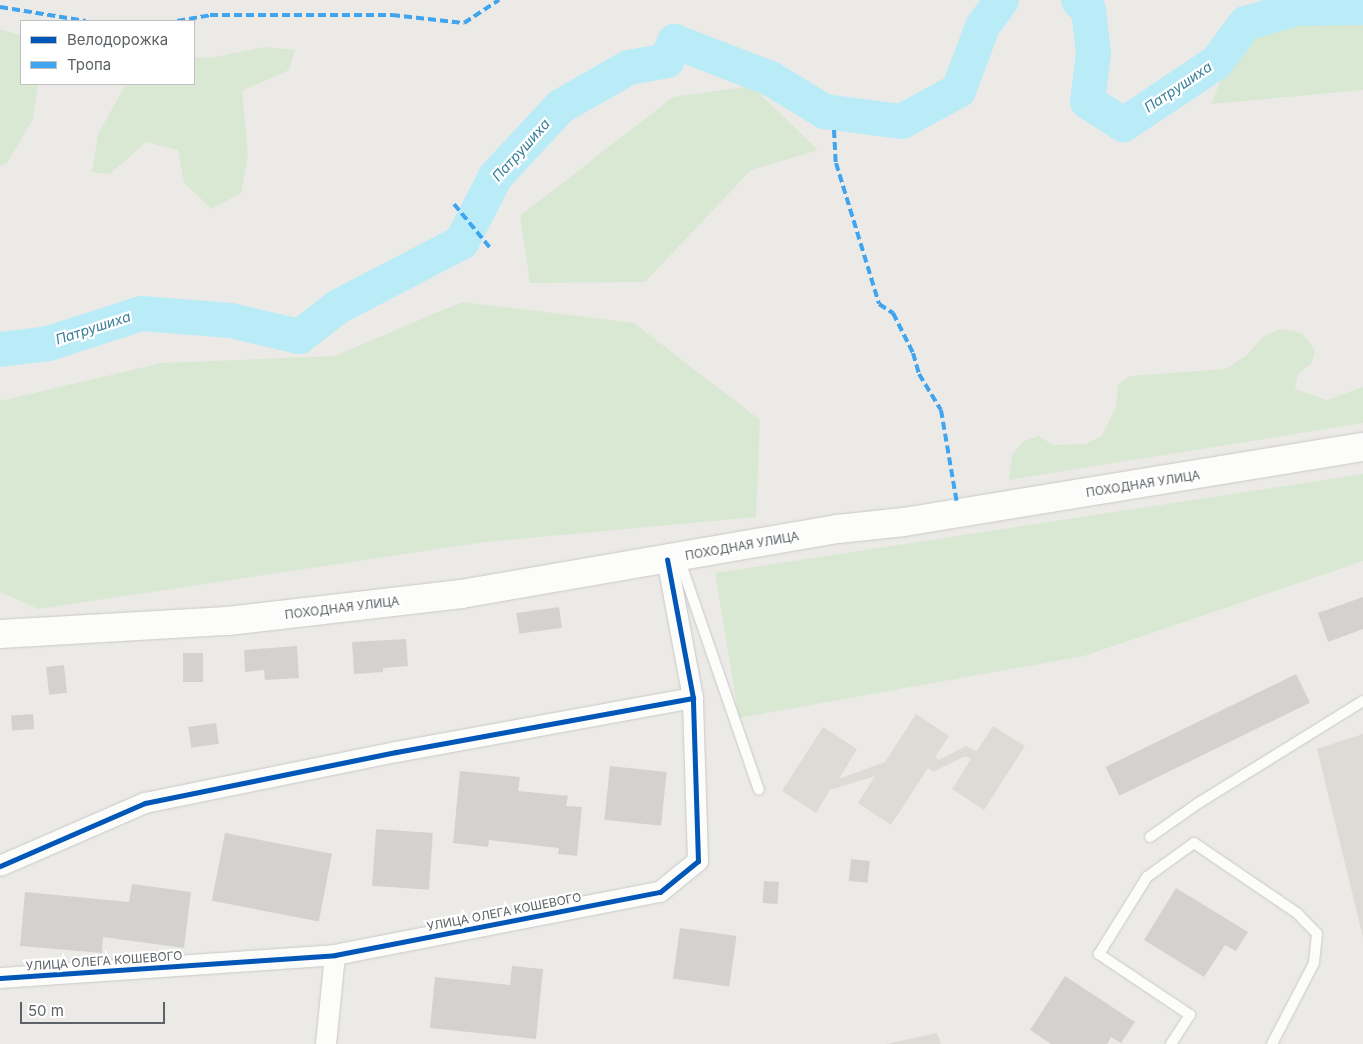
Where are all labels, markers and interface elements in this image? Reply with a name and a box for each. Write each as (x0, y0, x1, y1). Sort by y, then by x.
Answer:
legend (20, 20, 195, 85)
text: Велодорожка (67, 30, 168, 49)
text: Тропа (67, 55, 111, 74)
water label: Патрушиха (1141, 58, 1215, 116)
water label: Патрушиха (489, 115, 553, 185)
water label: Патрушиха (53, 308, 133, 348)
street label: ПОХОДНАЯ УЛИЦА (1085, 468, 1201, 500)
street label: ПОХОДНАЯ УЛИЦА (684, 529, 800, 563)
street label: ПОХОДНАЯ УЛИЦА (284, 594, 400, 622)
street label: УЛИЦА ОЛЕГА КОШЕВОГО (426, 890, 582, 934)
street label: УЛИЦА ОЛЕГА КОШЕВОГО (25, 948, 183, 974)
scale bar (22, 992, 168, 1024)
text: 50 m (28, 1001, 64, 1020)

